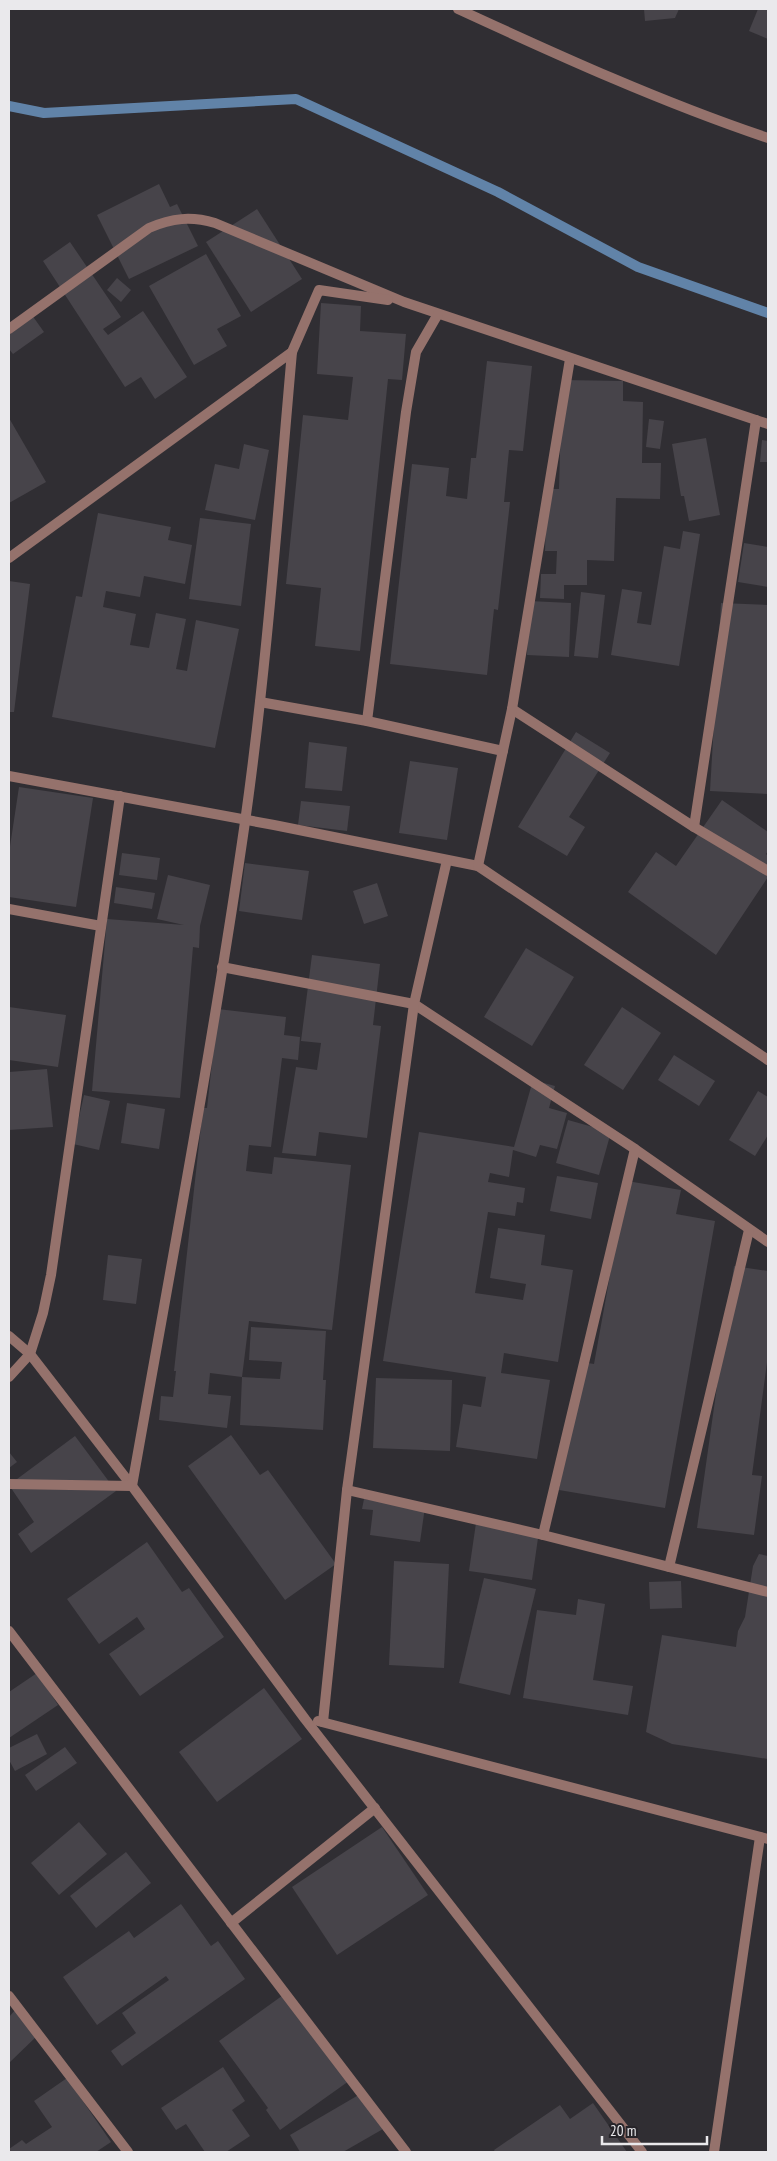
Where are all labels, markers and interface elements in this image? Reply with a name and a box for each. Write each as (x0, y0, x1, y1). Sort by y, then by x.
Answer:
scale bar (602, 2114, 707, 2146)
text: 20 m (610, 2121, 636, 2140)

